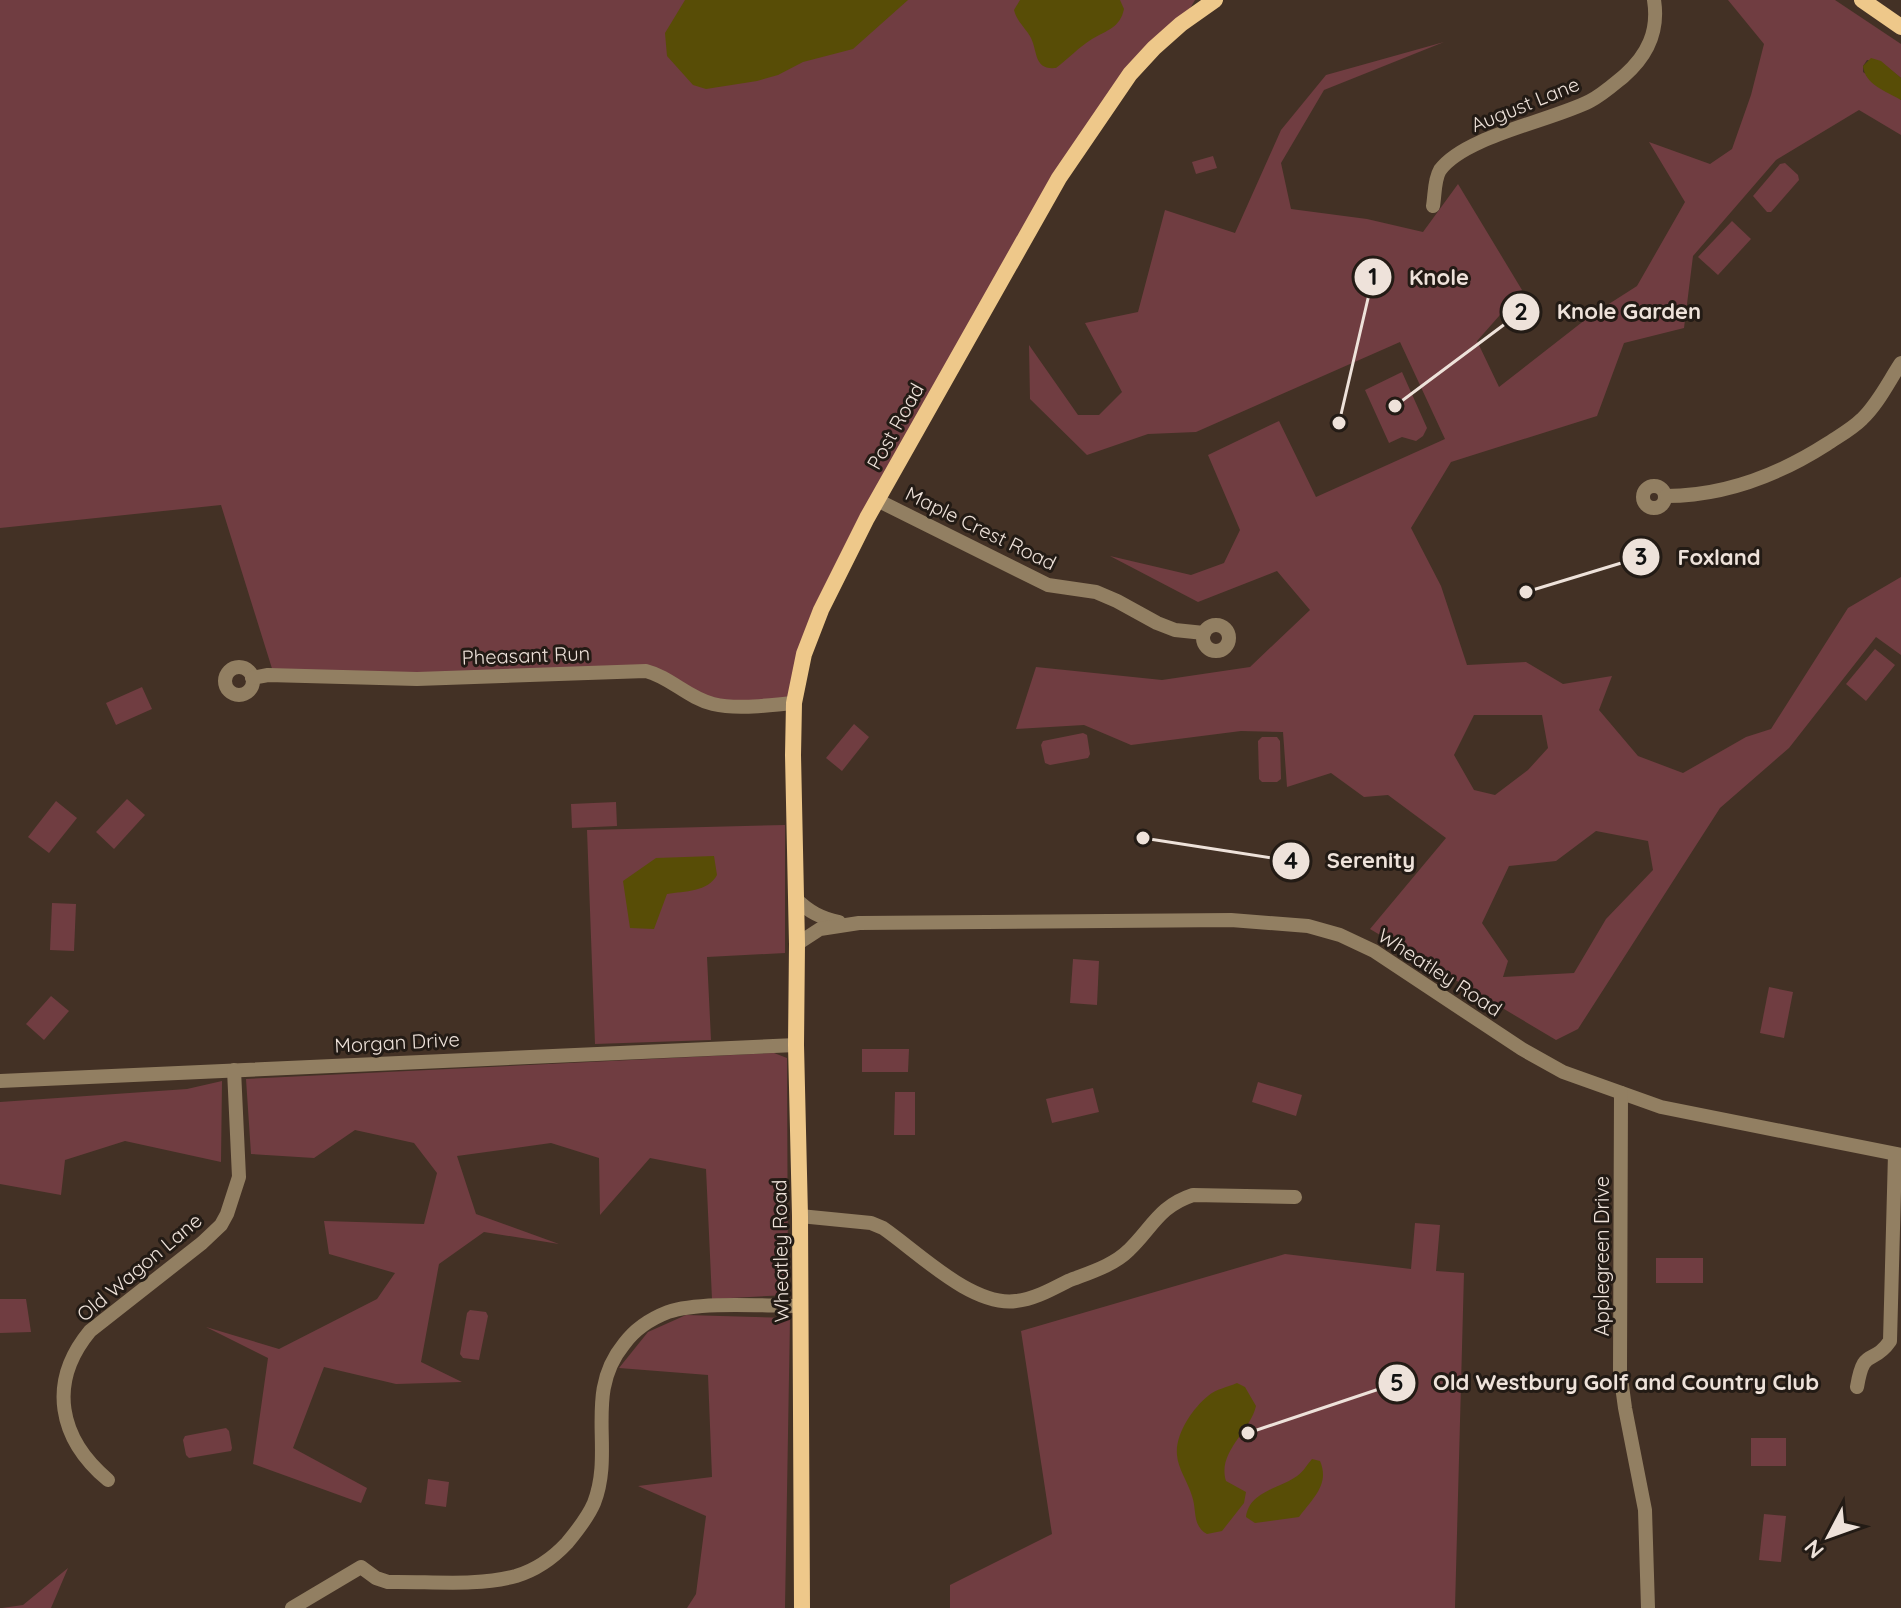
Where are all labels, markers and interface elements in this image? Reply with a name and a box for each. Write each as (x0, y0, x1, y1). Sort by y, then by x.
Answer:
street label: August Lane (1467, 71, 1583, 137)
callout: Knole (1353, 254, 1485, 300)
text: 1 (1368, 261, 1378, 291)
text: Knole (1409, 263, 1469, 291)
callout: Knole Garden (1501, 289, 1717, 335)
text: 2 (1514, 296, 1528, 326)
text: Knole Garden (1557, 297, 1701, 325)
street label: Post Road (861, 378, 929, 474)
street label: Maple Crest Road (901, 481, 1061, 575)
callout: Foxland (1621, 534, 1777, 580)
text: 3 (1635, 541, 1647, 571)
text: Foxland (1677, 543, 1761, 571)
street label: Pheasant Run (461, 640, 591, 670)
callout: Serenity (1271, 838, 1431, 884)
text: 4 (1284, 845, 1298, 875)
text: Serenity (1327, 846, 1415, 874)
street label: Wheatley Road (1373, 923, 1507, 1021)
street label: Morgan Drive (334, 1026, 460, 1058)
street label: Applegreen Drive (1589, 1176, 1614, 1336)
street label: Wheatley Road (766, 1179, 794, 1323)
street label: Old Wagon Lane (71, 1207, 207, 1327)
callout: Old Westbury Golf and Country Club (1377, 1360, 1835, 1406)
text: 5 (1390, 1367, 1404, 1397)
text: Old Westbury Golf and Country Club (1433, 1368, 1819, 1396)
north arrow (1789, 1496, 1869, 1576)
text: N (1798, 1534, 1830, 1564)

